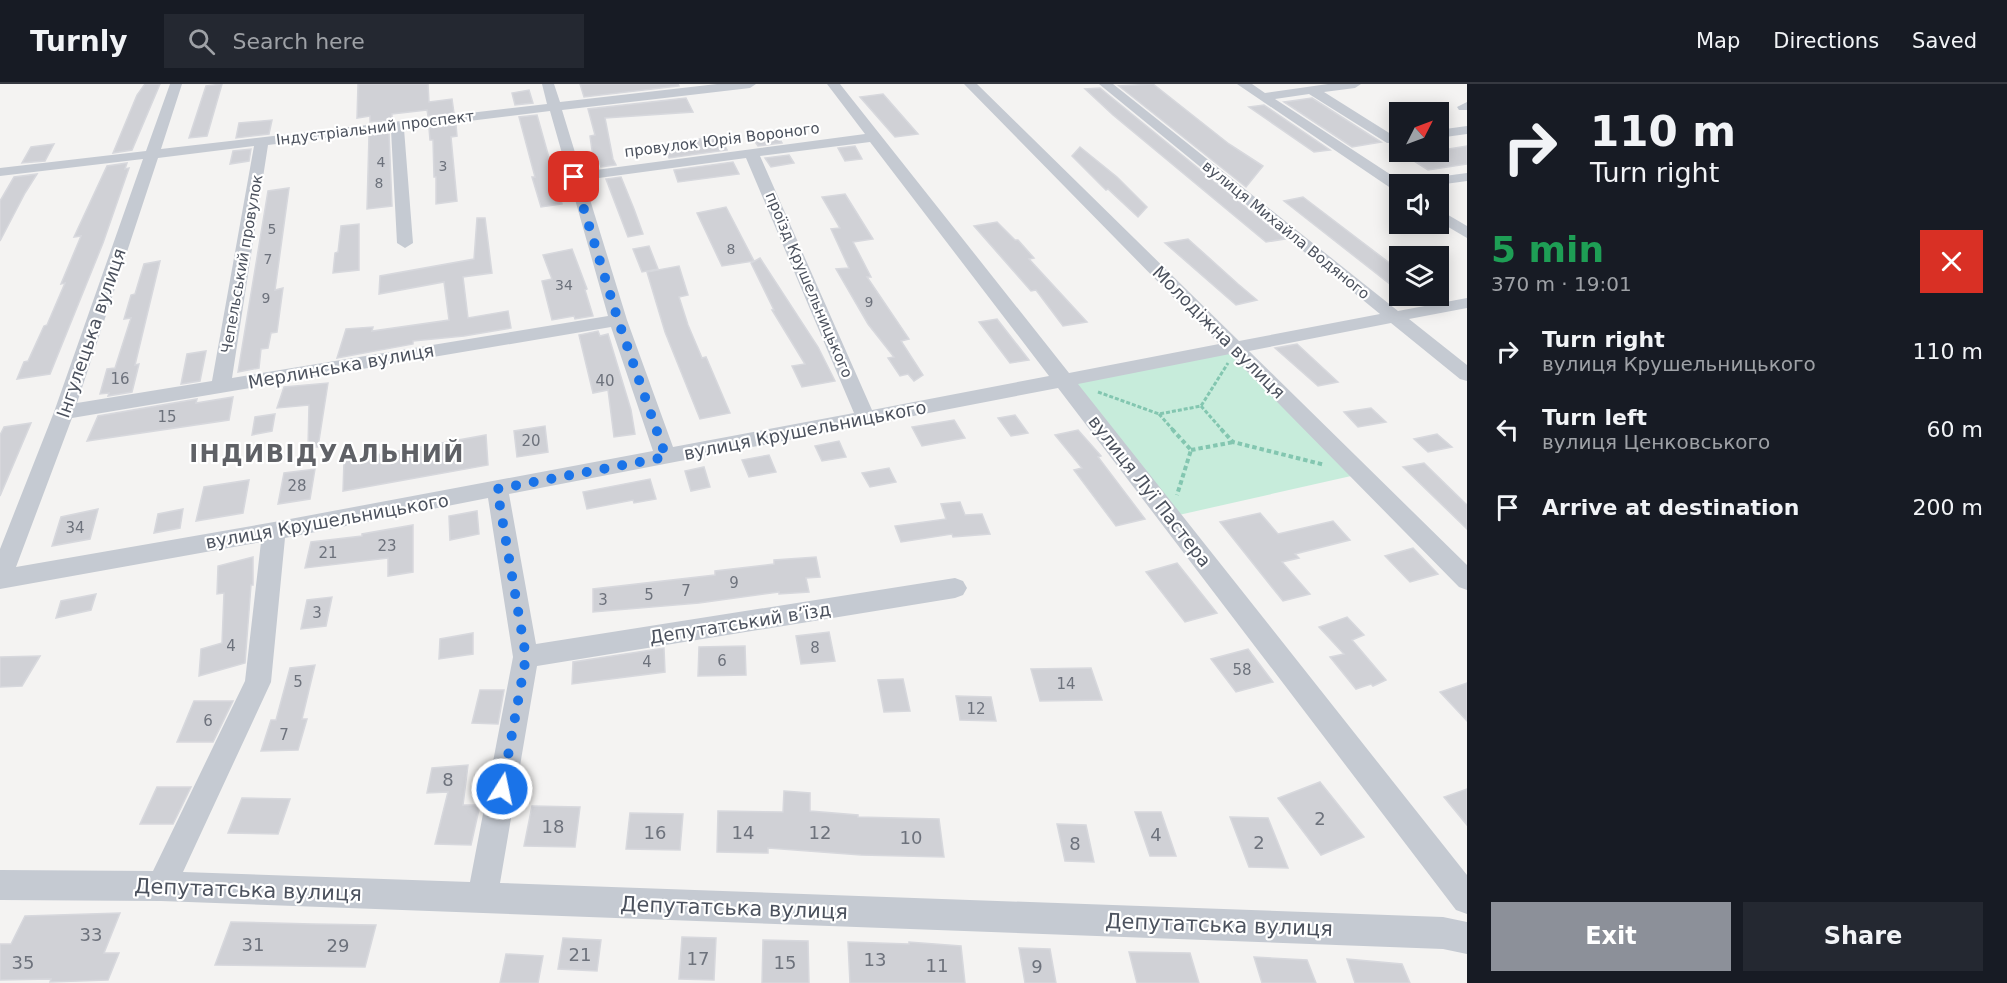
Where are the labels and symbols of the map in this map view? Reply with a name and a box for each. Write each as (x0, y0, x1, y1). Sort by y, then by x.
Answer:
north arrow (1389, 102, 1449, 162)
street label: Індустріальний проспект (275, 107, 475, 149)
street label: провулок Юрія Вороного (623, 119, 821, 161)
pin (548, 151, 599, 202)
house number: 4 (377, 154, 386, 170)
street label: вулиця Михайла Водяного (1199, 157, 1373, 303)
house number: 3 (439, 158, 447, 174)
street label: Чепельський провулок (217, 173, 267, 355)
house number: 8 (375, 175, 383, 191)
street label: проїзд Крушельницького (762, 189, 856, 381)
house number: 5 (268, 221, 276, 237)
house number: 8 (727, 241, 735, 257)
street label: Інгулецька вулиця (52, 246, 130, 420)
house number: 7 (264, 251, 272, 267)
street label: Молодіжна вулиця (1148, 261, 1290, 403)
house number: 34 (555, 277, 573, 293)
house number: 9 (262, 290, 270, 306)
house number: 9 (865, 294, 873, 310)
street label: Мерлинська вулиця (246, 339, 436, 393)
house number: 16 (110, 370, 130, 388)
house number: 40 (595, 372, 615, 390)
street label: вулиця Крушельницького (682, 396, 928, 464)
house number: 15 (157, 408, 177, 426)
street label: вулиця Луї Пастера (1084, 411, 1216, 571)
house number: 20 (521, 432, 541, 450)
district label: ІНДИВІДУАЛЬНИЙ (189, 439, 465, 468)
house number: 28 (287, 477, 307, 495)
street label: вулиця Крушельницького (204, 489, 450, 553)
house number: 34 (65, 519, 85, 537)
house number: 23 (377, 537, 397, 555)
house number: 21 (318, 544, 338, 562)
house number: 9 (729, 574, 739, 592)
house number: 7 (681, 582, 691, 600)
house number: 5 (644, 586, 654, 604)
house number: 3 (598, 591, 608, 609)
street label: Депутатський в’їзд (648, 598, 832, 648)
house number: 3 (312, 604, 322, 622)
house number: 4 (226, 637, 236, 655)
house number: 8 (810, 639, 820, 657)
house number: 6 (717, 652, 727, 670)
house number: 4 (642, 653, 652, 671)
house number: 58 (1232, 661, 1252, 679)
house number: 5 (293, 673, 303, 691)
house number: 14 (1056, 675, 1076, 693)
house number: 12 (966, 700, 986, 718)
house number: 6 (203, 712, 213, 730)
house number: 7 (279, 726, 289, 744)
position arrow (470, 757, 534, 821)
house number: 8 (442, 769, 454, 790)
house number: 2 (1314, 808, 1326, 829)
house number: 18 (542, 816, 564, 837)
house number: 16 (644, 822, 666, 843)
house number: 14 (732, 822, 754, 843)
house number: 12 (809, 822, 831, 843)
house number: 4 (1150, 824, 1162, 845)
house number: 10 (900, 827, 922, 848)
house number: 2 (1253, 832, 1265, 853)
house number: 8 (1069, 833, 1081, 854)
street label: Депутатська вулиця (134, 874, 362, 906)
street label: Депутатська вулиця (620, 892, 848, 924)
street label: Депутатська вулиця (1105, 909, 1333, 941)
house number: 33 (80, 924, 102, 945)
house number: 31 (242, 934, 264, 955)
house number: 29 (327, 935, 349, 956)
house number: 21 (569, 944, 591, 965)
house number: 17 (687, 948, 709, 969)
house number: 13 (864, 949, 886, 970)
house number: 35 (12, 952, 34, 973)
house number: 15 (774, 952, 796, 973)
house number: 11 (926, 955, 948, 976)
house number: 9 (1031, 956, 1043, 977)

